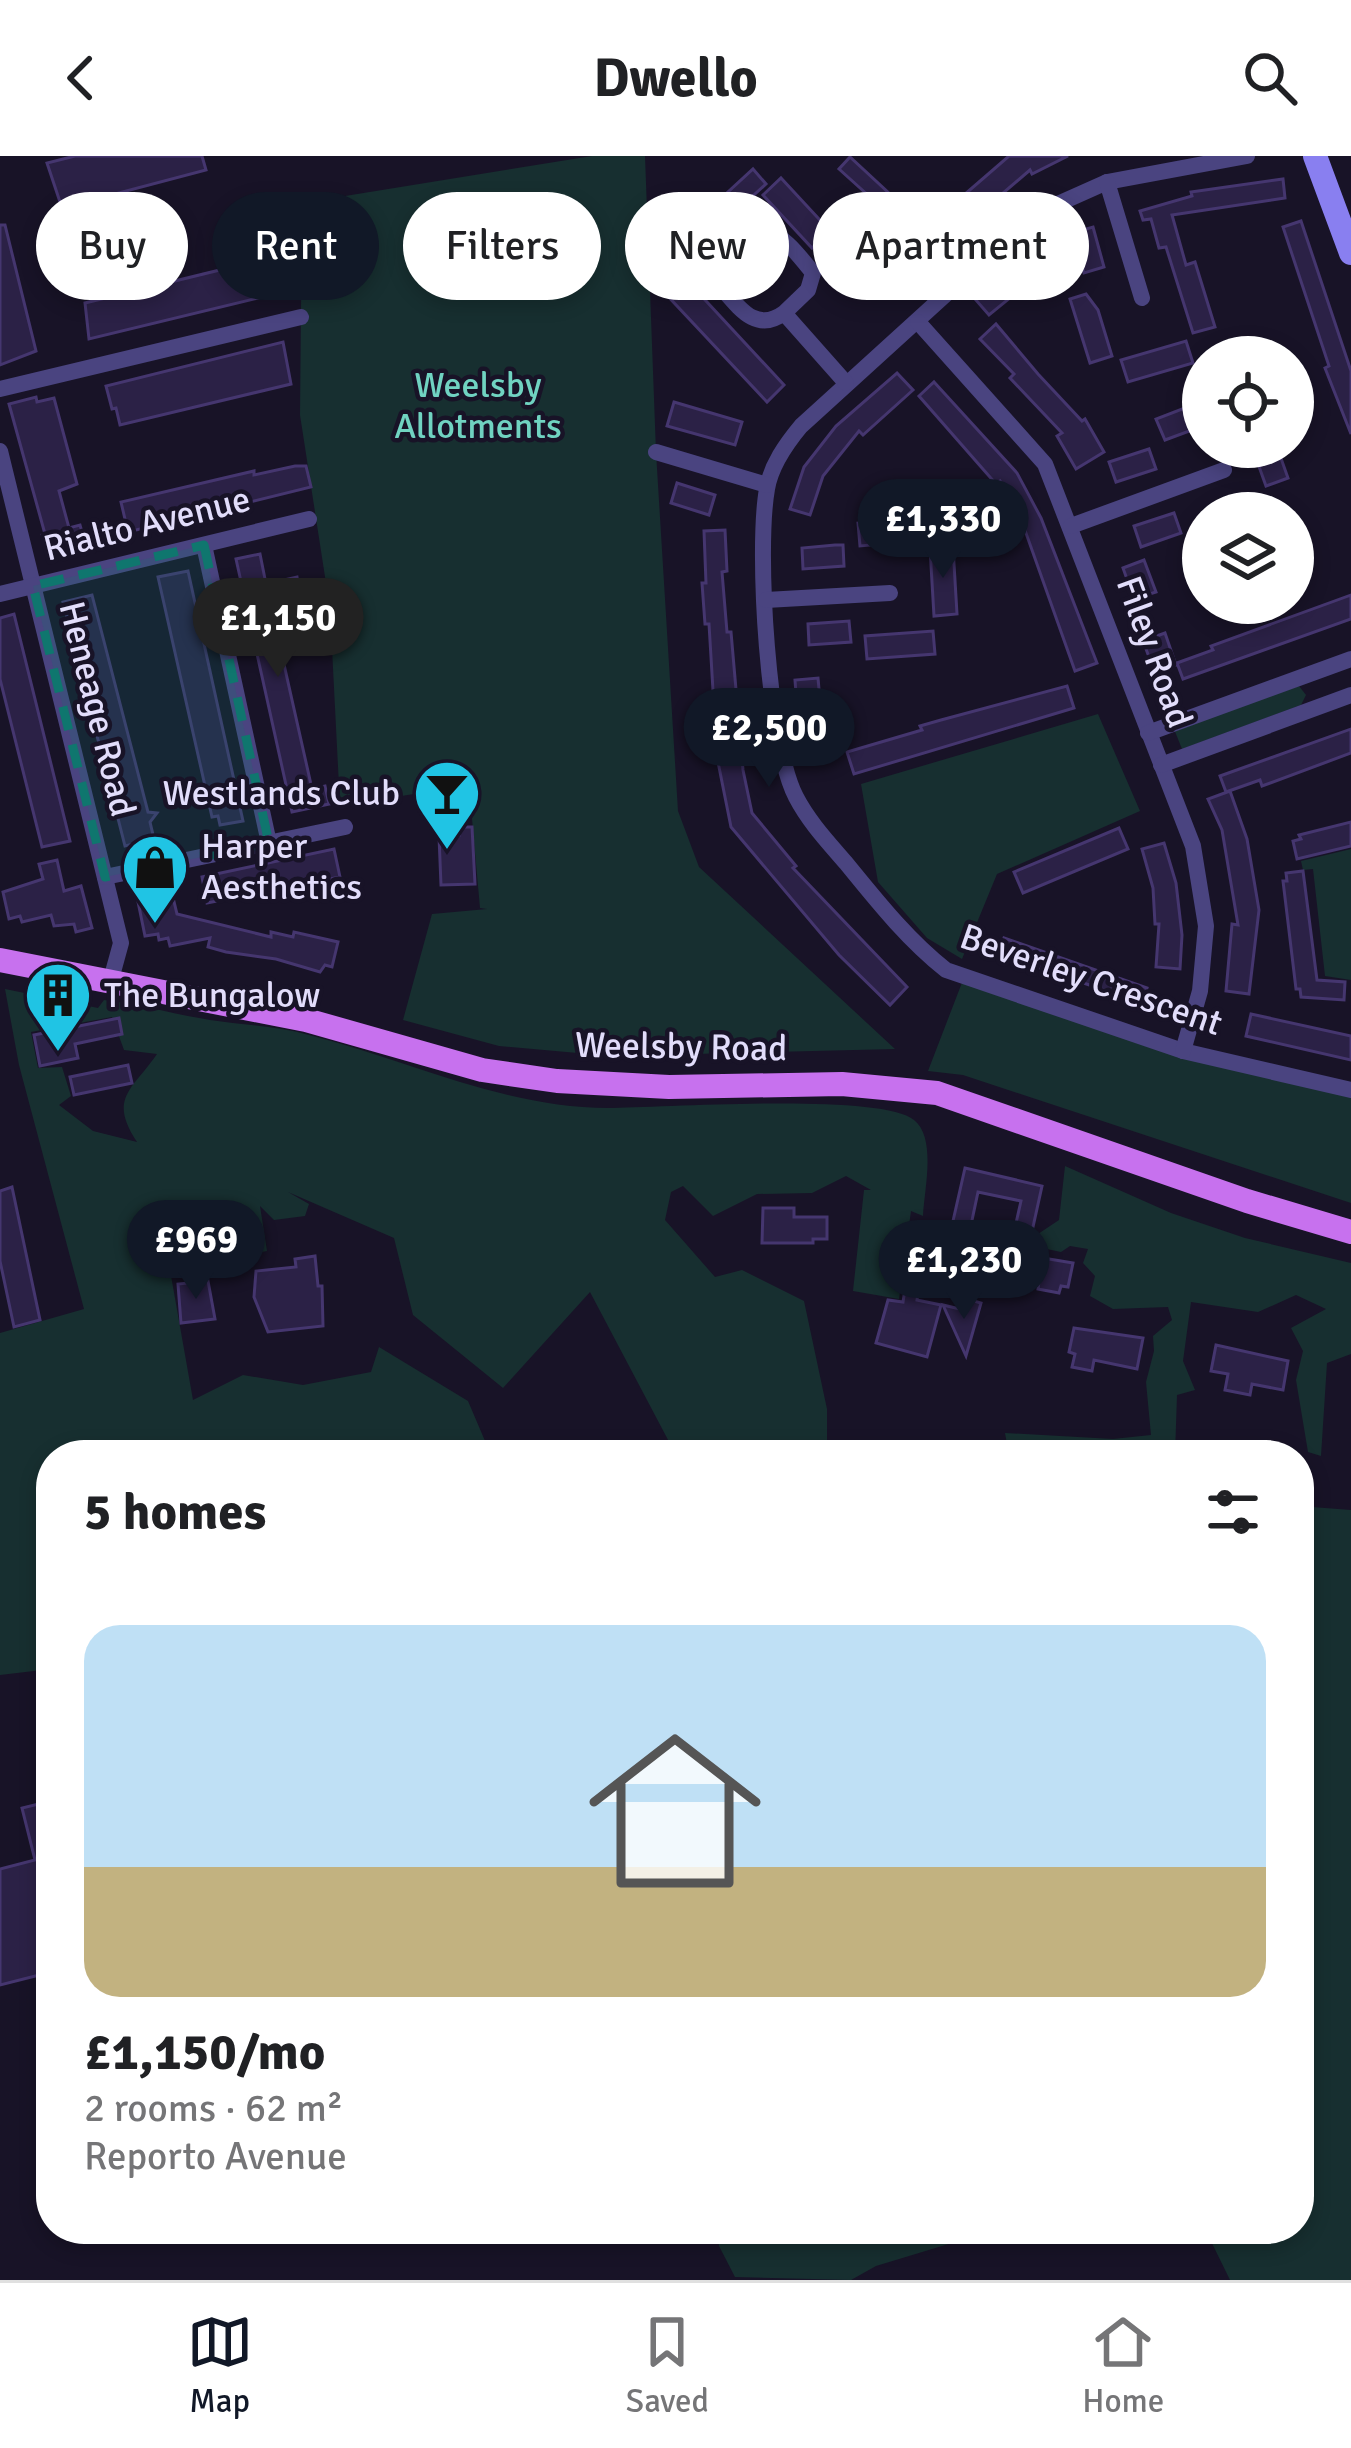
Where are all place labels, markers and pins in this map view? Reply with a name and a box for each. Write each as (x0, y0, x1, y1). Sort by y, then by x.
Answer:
pin: £1,330 (845, 479, 1041, 581)
pin: £1,150 (180, 578, 376, 680)
pin: £2,500 (671, 688, 867, 790)
bar icon: Westlands Club (412, 758, 482, 852)
place label: Westlands Club (163, 771, 400, 816)
place label: Harper Aesthetics (201, 824, 362, 910)
shop icon: Harper Aesthetics (120, 832, 190, 926)
building icon: The Bungalow (23, 960, 93, 1054)
place label: The Bungalow (104, 973, 320, 1018)
pin: £969 (125, 1200, 267, 1302)
pin: £1,230 (866, 1220, 1062, 1322)

